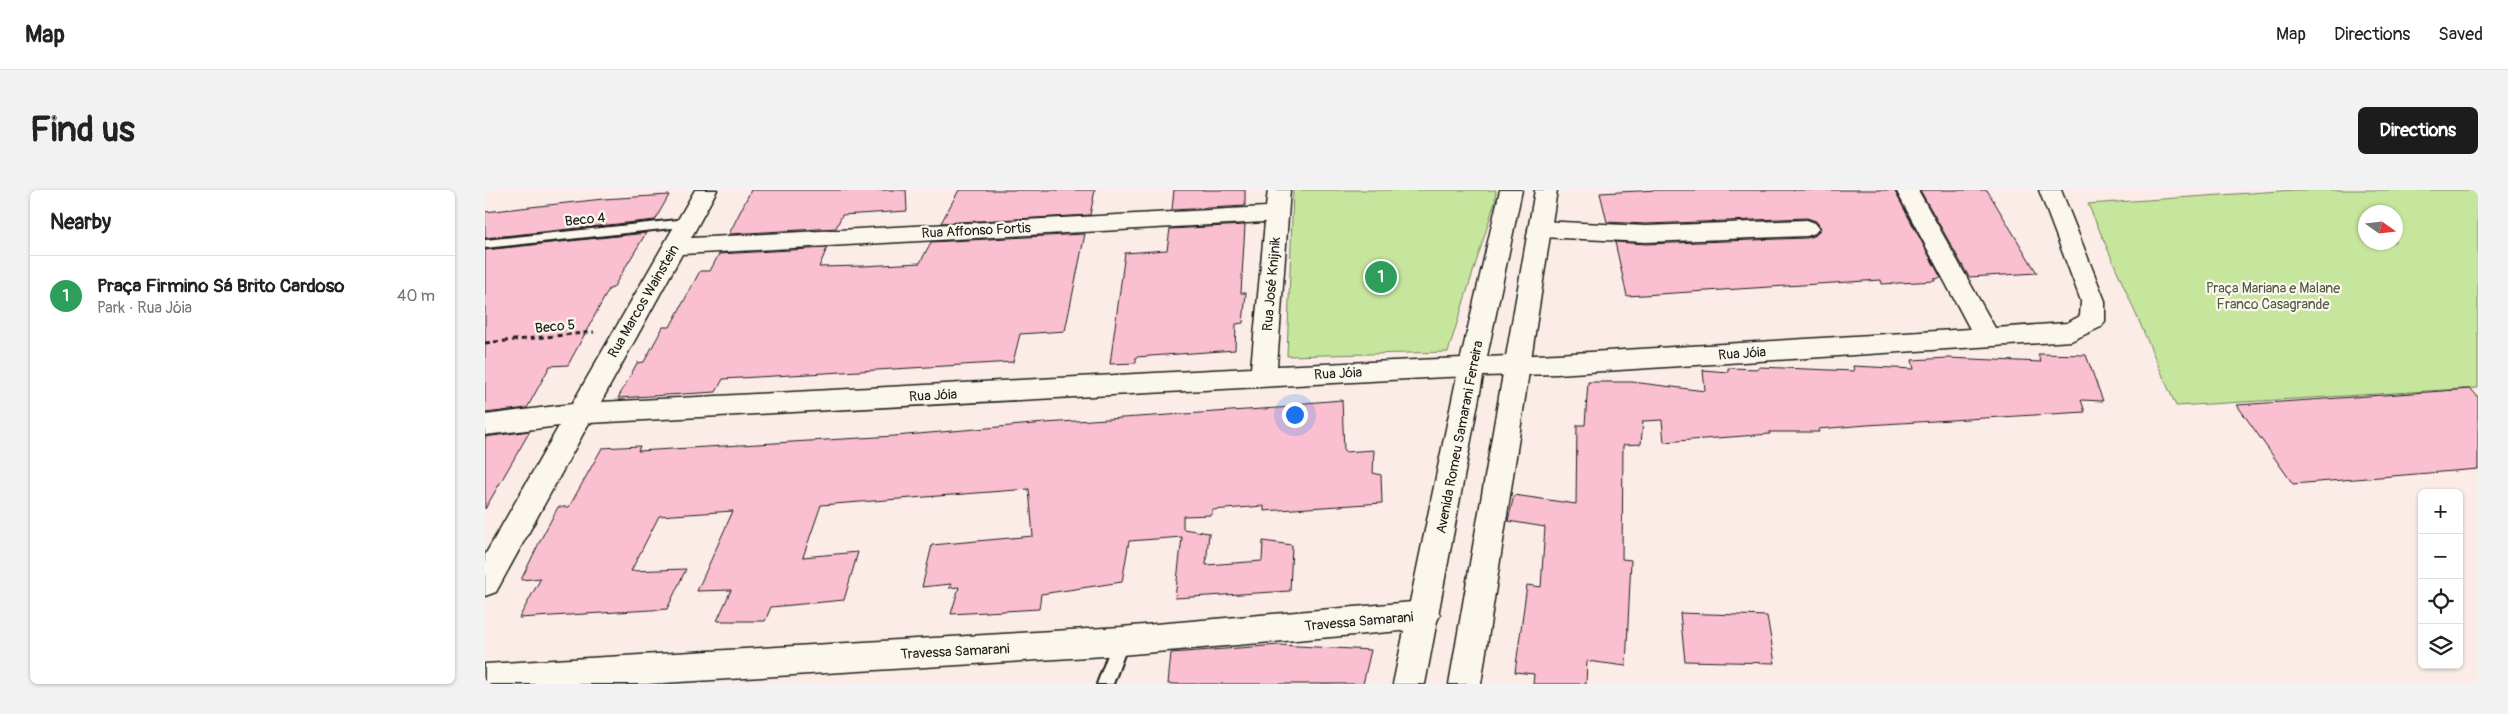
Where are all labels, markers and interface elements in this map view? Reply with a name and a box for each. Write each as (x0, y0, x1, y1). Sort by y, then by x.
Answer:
text: Map (25, 20, 65, 49)
text: Map (2276, 23, 2306, 46)
text: Directions (2334, 23, 2410, 46)
text: Saved (2438, 23, 2483, 46)
button: Directions (2358, 107, 2478, 154)
text: Find us (30, 108, 135, 152)
north arrow (2358, 205, 2403, 250)
text: Nearby (50, 209, 111, 236)
street label: Beco 4 (564, 209, 606, 230)
street label: Rua Affonso Fortis (921, 219, 1032, 242)
street label: Rua José Knijnik (1259, 236, 1284, 332)
street label: Rua Marcos Wainstein (604, 242, 683, 361)
pin: 1 (1365, 258, 1397, 296)
text: Praça Firmino Sá Brito Cardoso (97, 274, 344, 298)
park label: Praça Mariana e Malane Franco Casagrande (2206, 280, 2340, 313)
text: 1 (63, 286, 69, 306)
text: 40 m (397, 286, 435, 306)
text: Park · Rua Jóia (97, 298, 192, 318)
street label: Beco 5 (534, 316, 576, 337)
street label: Avenida Romeu Samarani Ferreira (1432, 339, 1487, 535)
street label: Rua Jóia (1717, 343, 1767, 364)
street label: Rua Jóia (1314, 364, 1362, 383)
street label: Rua Jóia (909, 386, 957, 405)
your location (1282, 402, 1308, 428)
map controls (2418, 489, 2463, 669)
button: + (2418, 489, 2463, 534)
button: − (2418, 534, 2463, 579)
button: locate (2418, 579, 2463, 624)
street label: Travessa Samarani (1304, 608, 1415, 635)
button: layers (2418, 624, 2463, 669)
street label: Travessa Samarani (900, 640, 1011, 663)

